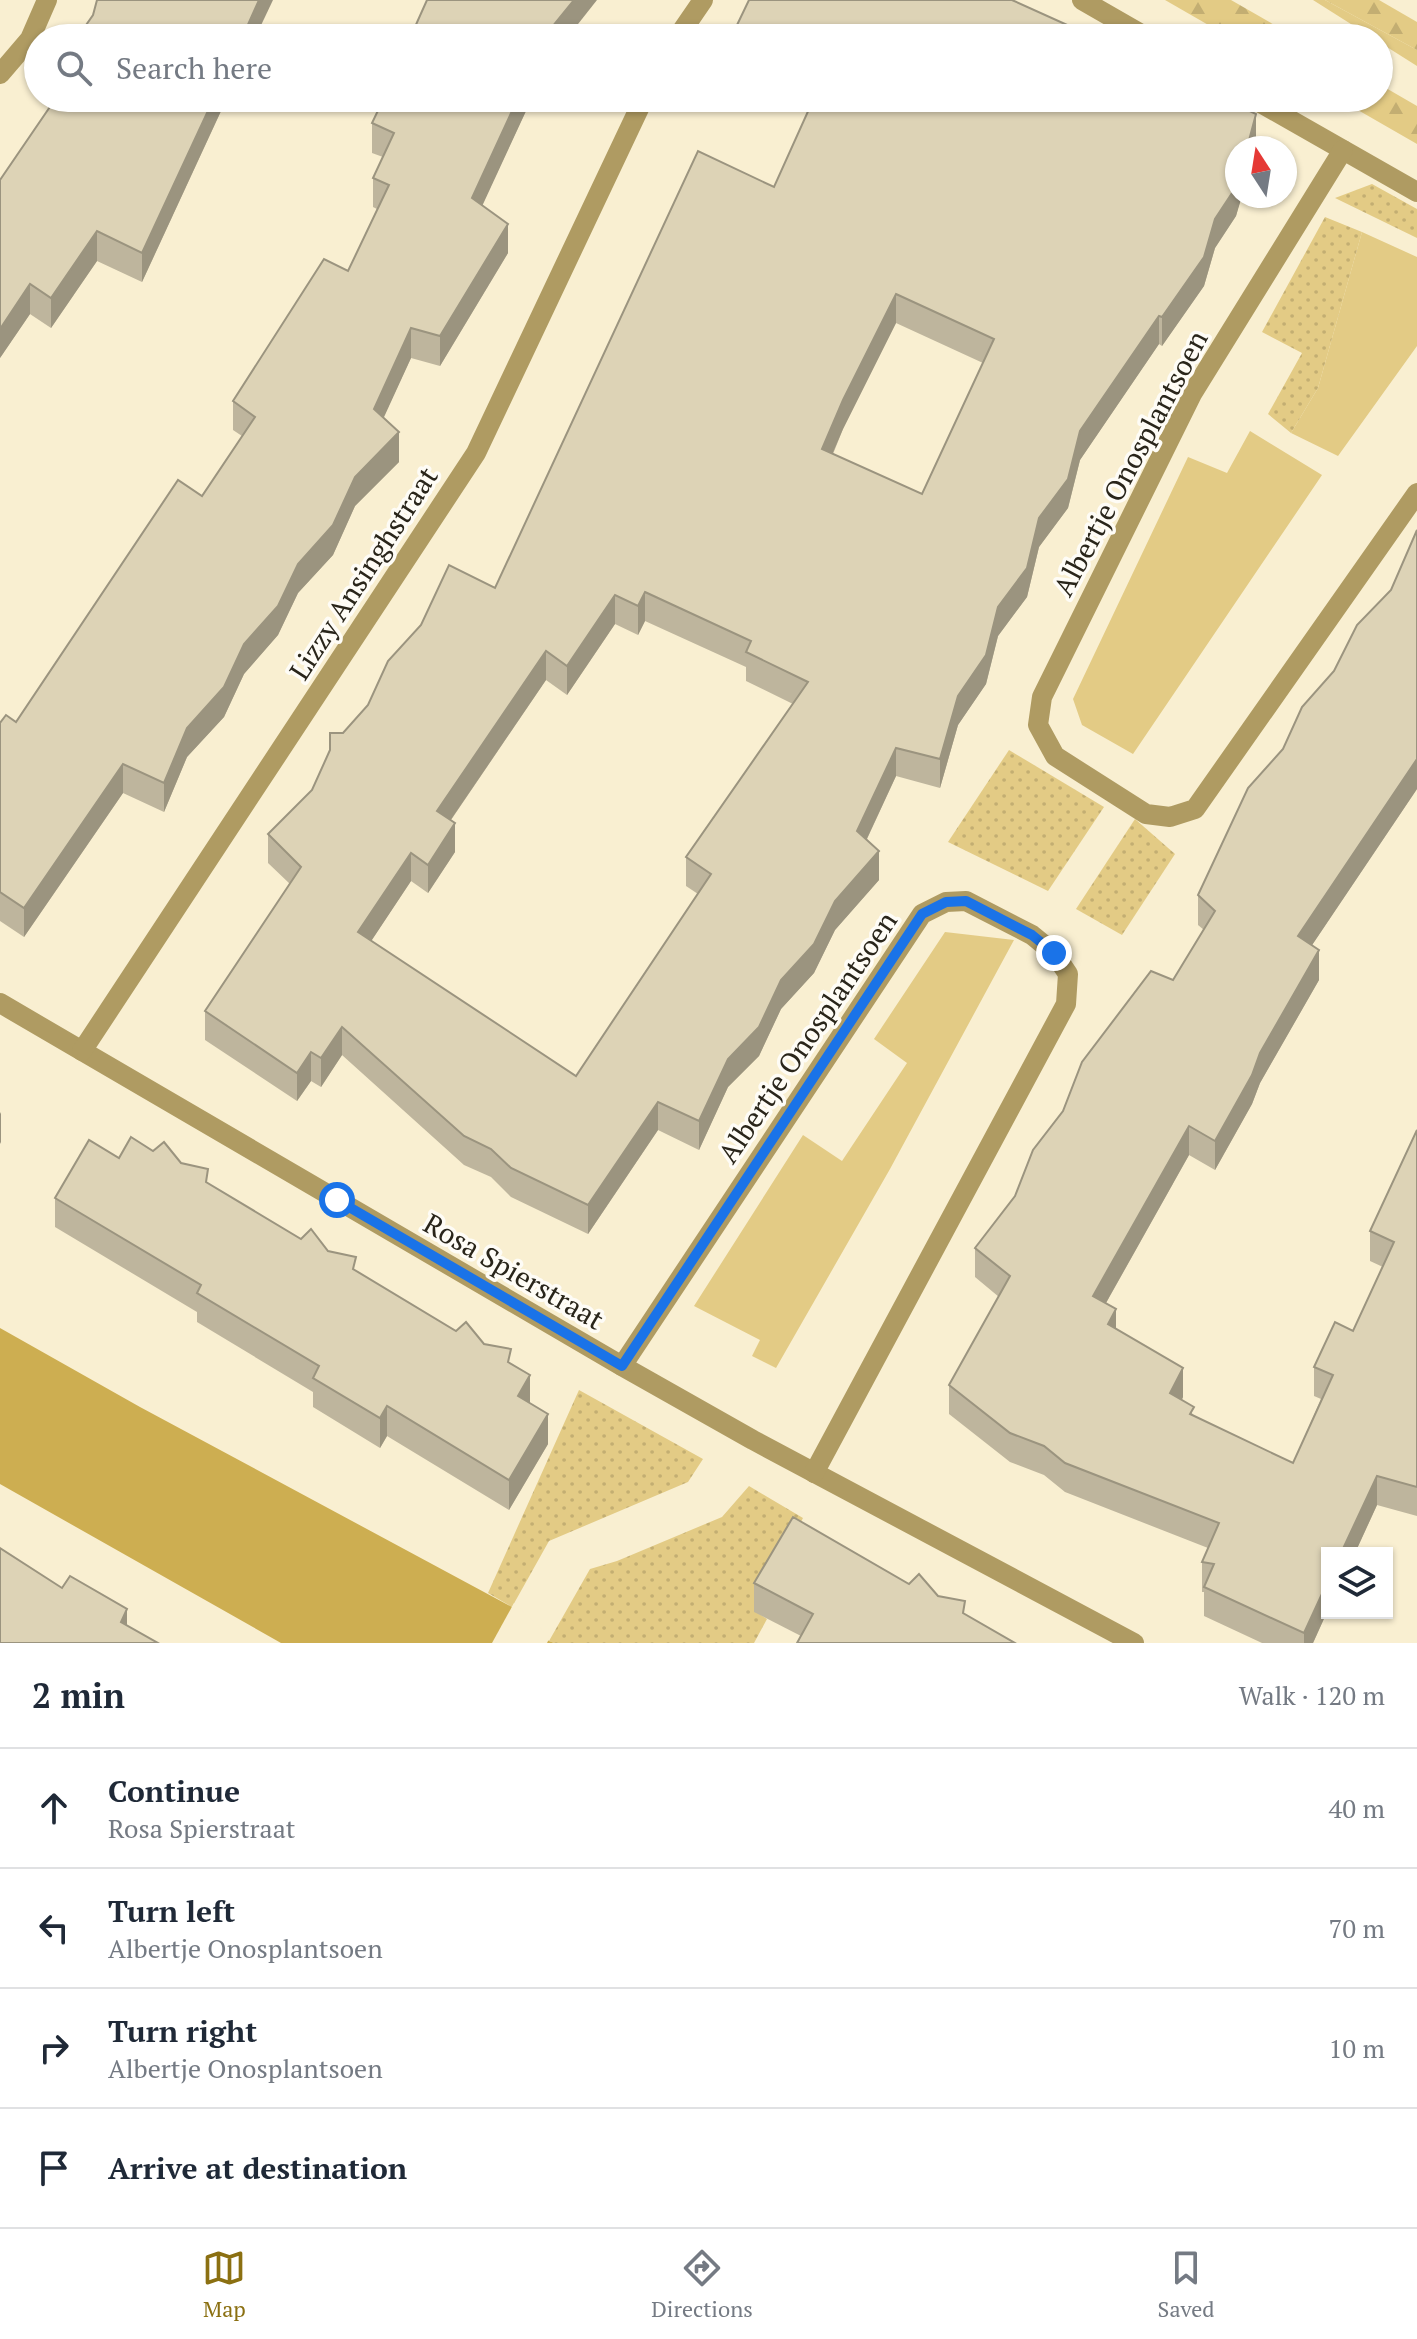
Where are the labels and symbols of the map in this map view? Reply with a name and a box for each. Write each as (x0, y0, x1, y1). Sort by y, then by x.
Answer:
north arrow (1225, 136, 1297, 208)
street label: Albertje Onosplantsoen (1044, 323, 1216, 602)
street label: Lizzy Ansinghstraat (280, 459, 446, 687)
street label: Albertje Onosplantsoen (709, 904, 905, 1170)
route end (1036, 935, 1072, 971)
route start (319, 1182, 355, 1218)
street label: Rosa Spierstraat (417, 1204, 611, 1338)

